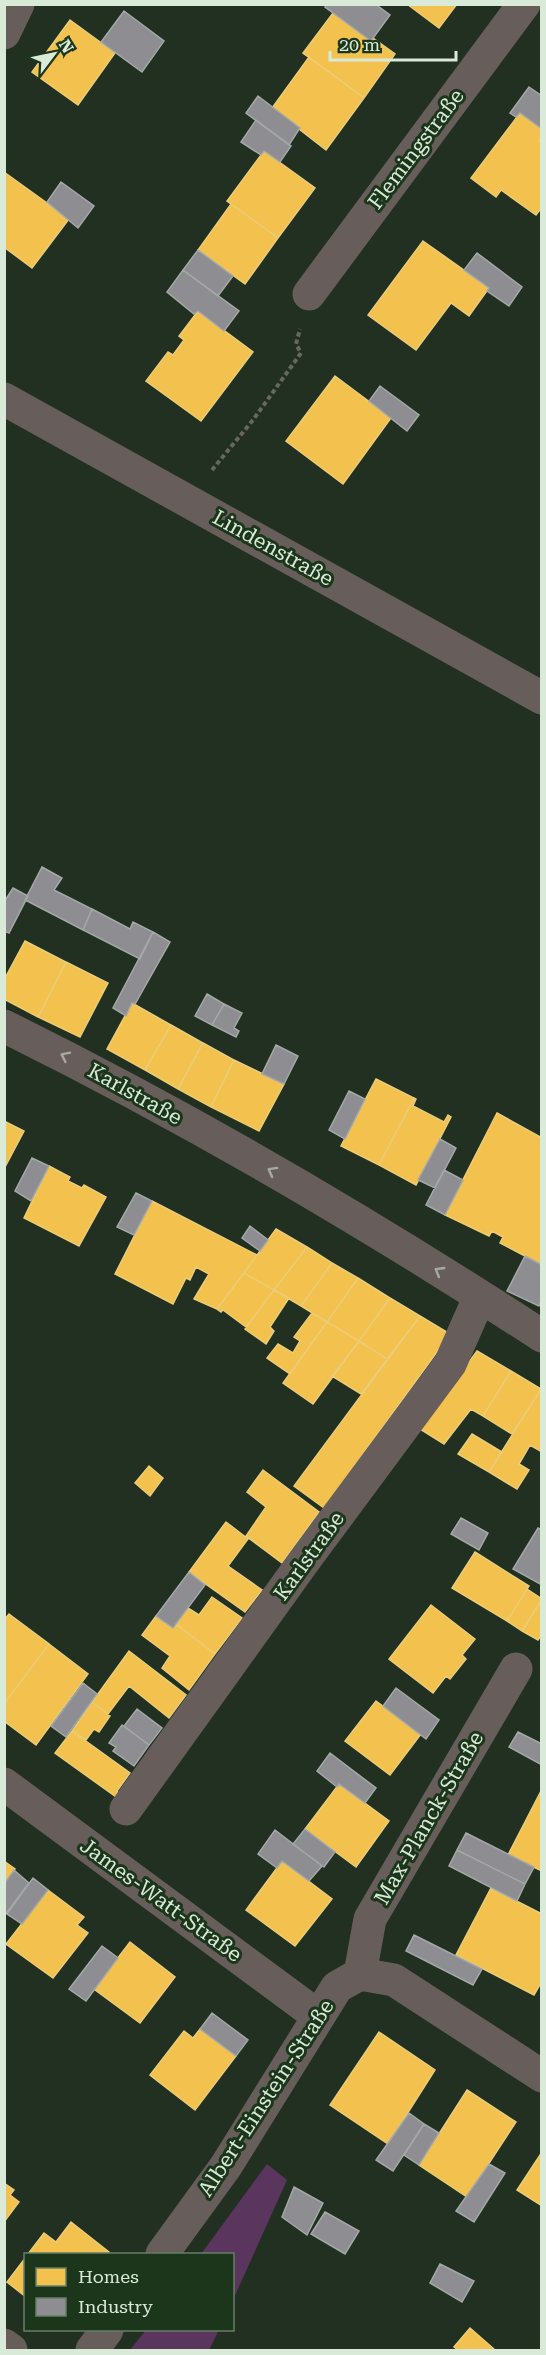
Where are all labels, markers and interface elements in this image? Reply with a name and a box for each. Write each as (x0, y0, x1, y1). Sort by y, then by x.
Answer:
north arrow (24, 24, 84, 84)
scale bar (330, 24, 456, 62)
text: 20 m (339, 34, 380, 55)
text: N (55, 36, 78, 57)
street label: Flemingstraße (363, 84, 469, 214)
street label: Lindenstraße (209, 505, 337, 591)
one-way arrow (60, 1051, 71, 1063)
street label: Karlstraße (84, 1058, 186, 1130)
one-way arrow (268, 1166, 278, 1178)
one-way arrow (435, 1267, 445, 1279)
street label: Karlstraße (269, 1507, 349, 1605)
street label: Max-Planck-Straße (370, 1727, 488, 1909)
street label: James-Watt-Straße (75, 1833, 247, 1967)
street label: Albert-Einstein-Straße (193, 1995, 339, 2201)
legend (24, 2253, 234, 2331)
text: Homes (78, 2266, 139, 2287)
text: Industry (78, 2296, 153, 2317)

